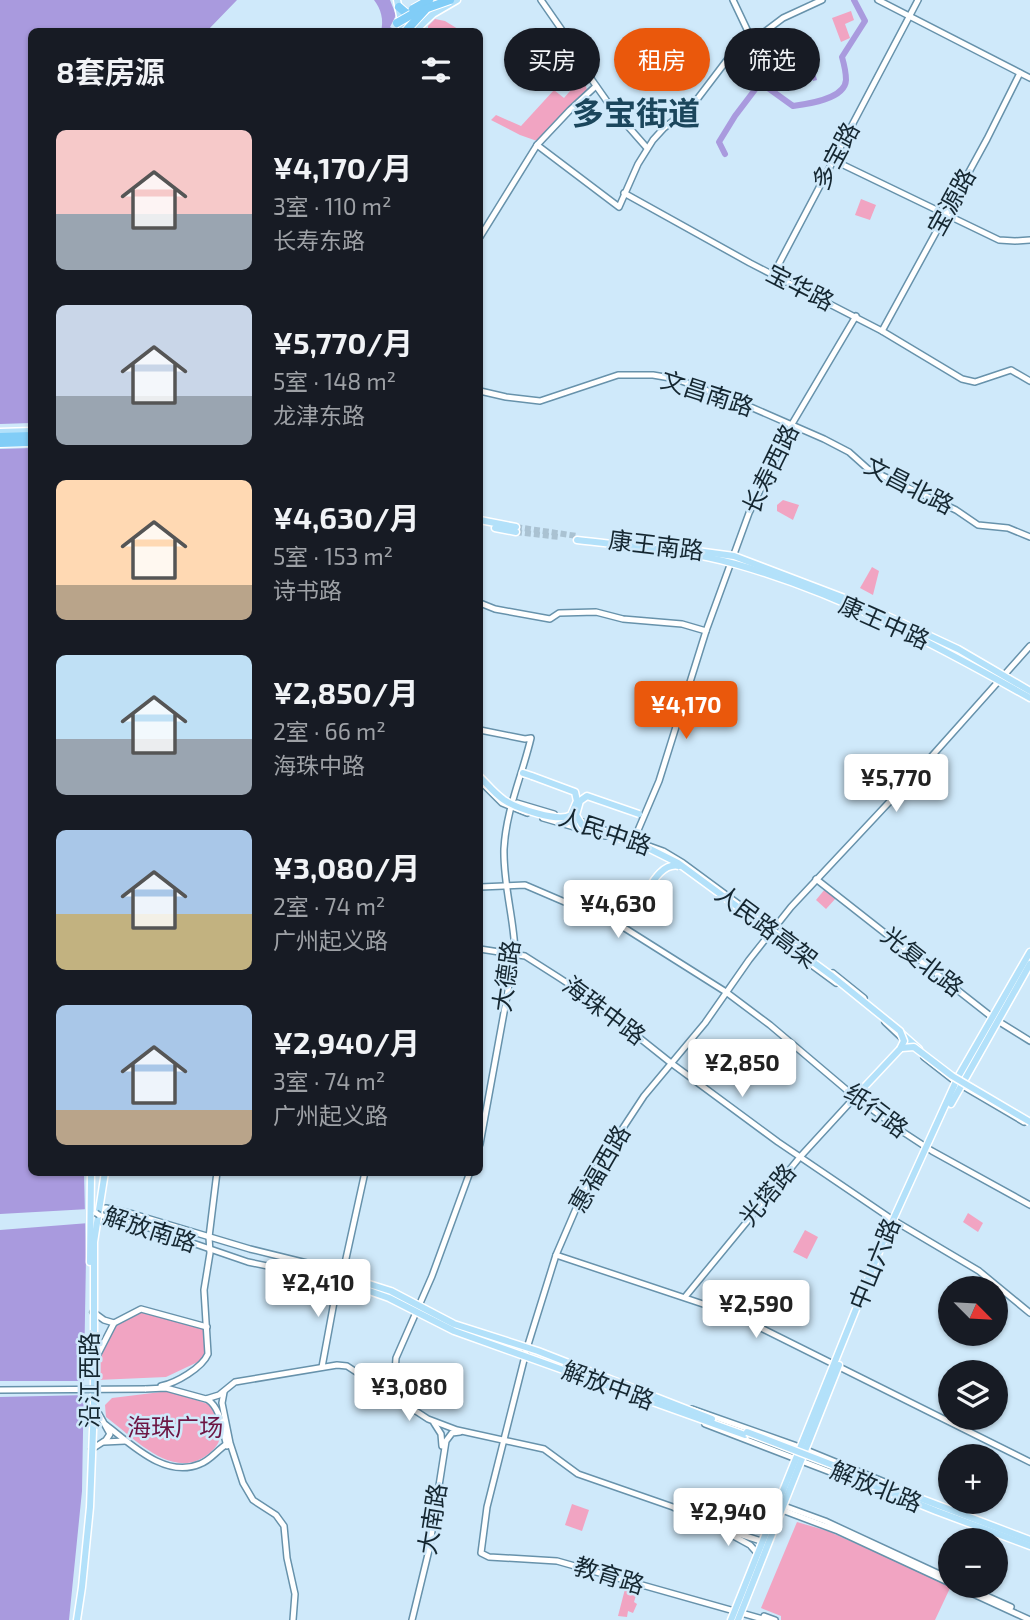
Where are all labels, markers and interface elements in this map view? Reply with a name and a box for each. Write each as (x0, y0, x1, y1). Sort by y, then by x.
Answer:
chip: 买房 (504, 28, 600, 91)
chip: 租房 (614, 28, 710, 91)
chip: 筛选 (724, 28, 820, 91)
icon: filters (417, 51, 455, 89)
text: 8套房源 (56, 53, 165, 89)
district label: 多宝街道 (572, 93, 700, 131)
street label: 多宝路 (805, 117, 864, 194)
text: ¥4,170/月 (273, 149, 412, 185)
icon: home (112, 158, 196, 242)
street label: 宝源路 (921, 163, 981, 240)
text: 3室 · 110 m² (273, 192, 391, 220)
text: 长寿东路 (273, 226, 365, 254)
street label: 宝华路 (762, 257, 839, 316)
text: ¥5,770/月 (273, 324, 413, 360)
icon: home (112, 333, 196, 417)
street label: 文昌南路 (657, 364, 758, 421)
text: 5室 · 148 m² (273, 367, 396, 395)
text: 龙津东路 (273, 401, 365, 429)
street label: 长寿西路 (736, 419, 804, 518)
street label: 文昌北路 (860, 450, 959, 519)
text: ¥4,630/月 (273, 499, 420, 535)
icon: home (112, 508, 196, 592)
street label: 康王南路 (607, 524, 706, 565)
text: 5室 · 153 m² (273, 542, 393, 570)
text: 诗书路 (273, 576, 342, 604)
street label: 康王中路 (835, 589, 934, 654)
text: ¥2,850/月 (273, 674, 418, 710)
pin: ¥4,170 (629, 682, 743, 741)
icon: home (112, 683, 196, 767)
text: ¥4,170 (650, 690, 722, 718)
text: 2室 · 66 m² (273, 717, 386, 745)
text: 海珠中路 (273, 751, 365, 779)
pin: ¥5,770 (839, 754, 953, 814)
text: ¥5,770 (860, 763, 932, 791)
street label: 人民中路 (555, 801, 656, 860)
text: ¥3,080/月 (273, 849, 420, 885)
icon: home (112, 858, 196, 942)
street label: 人民路高架 (710, 878, 824, 973)
pin: ¥4,630 (561, 880, 675, 940)
text: ¥4,630 (580, 889, 656, 917)
text: 2室 · 74 m² (273, 892, 385, 920)
street label: 光复北路 (876, 920, 970, 1002)
text: 广州起义路 (273, 926, 388, 954)
street label: 大德路 (486, 938, 525, 1013)
street label: 海珠中路 (558, 969, 652, 1050)
text: ¥2,940/月 (273, 1024, 420, 1060)
icon: home (112, 1033, 196, 1117)
pin: ¥2,850 (685, 1040, 799, 1099)
text: ¥2,850 (704, 1048, 780, 1076)
text: 3室 · 74 m² (273, 1067, 385, 1095)
street label: 纸行路 (839, 1077, 914, 1143)
text: 广州起义路 (273, 1101, 388, 1129)
street label: 惠福西路 (562, 1119, 635, 1217)
street label: 光塔路 (733, 1157, 801, 1231)
street label: 解放南路 (100, 1200, 201, 1257)
street label: 中山六路 (842, 1214, 905, 1313)
pin: ¥2,410 (261, 1260, 375, 1319)
text: ¥2,410 (281, 1268, 355, 1296)
north arrow (938, 1276, 1008, 1346)
map controls (938, 1276, 1008, 1598)
pin: ¥2,590 (699, 1280, 813, 1340)
text: ¥2,590 (719, 1289, 793, 1317)
street label: 沿江西路 (74, 1332, 103, 1428)
street label: 解放中路 (558, 1355, 659, 1415)
button: layers (938, 1360, 1008, 1430)
pin: ¥3,080 (352, 1364, 466, 1423)
text: ¥3,080 (370, 1372, 448, 1400)
park label: 海珠广场 (127, 1412, 223, 1441)
button: + (938, 1444, 1008, 1514)
street label: 解放北路 (827, 1454, 926, 1517)
street label: 大南路 (412, 1481, 451, 1557)
pin: ¥2,940 (671, 1488, 785, 1548)
text: ¥2,940 (690, 1497, 766, 1525)
button: − (938, 1528, 1008, 1598)
street label: 教育路 (571, 1550, 648, 1599)

